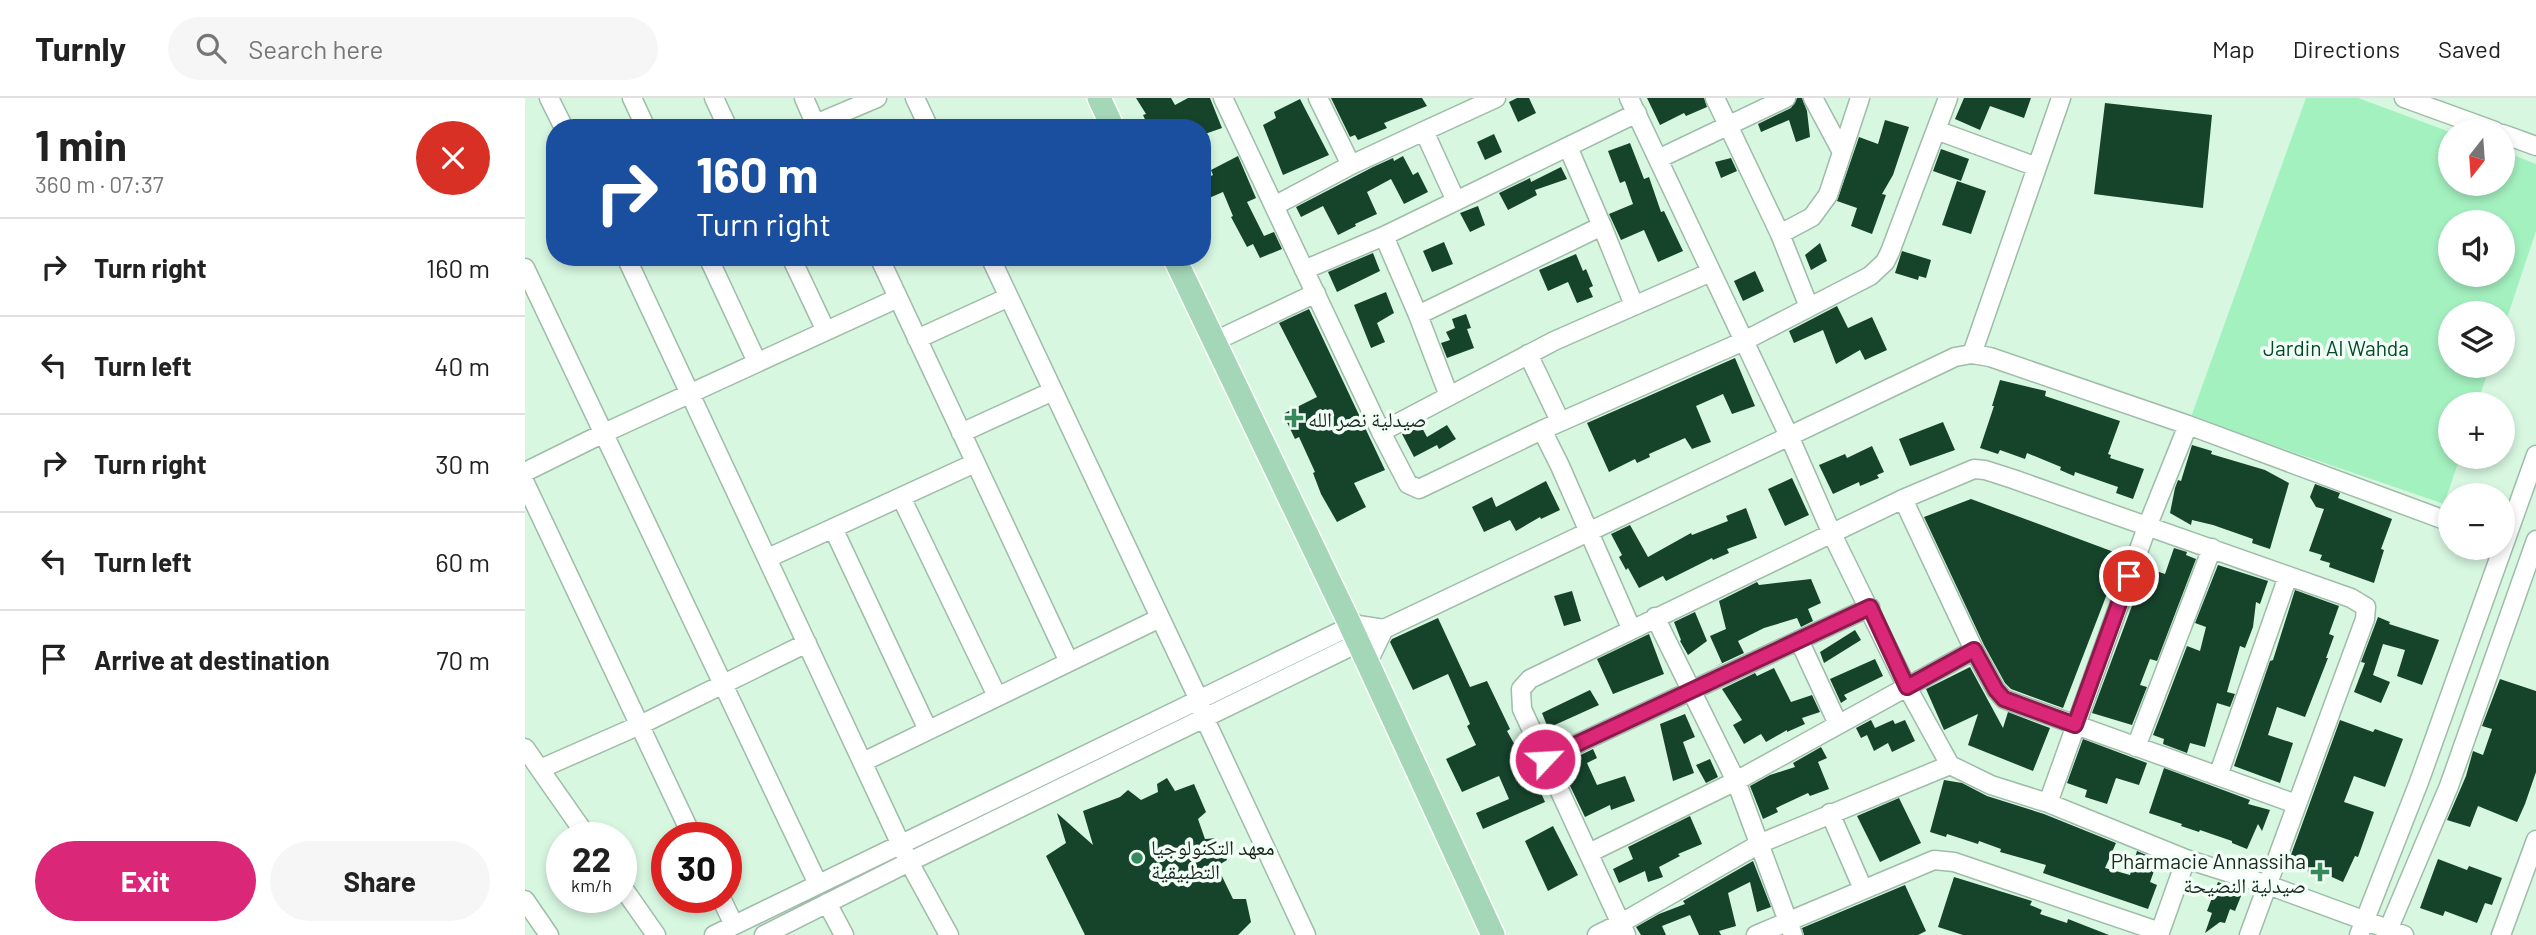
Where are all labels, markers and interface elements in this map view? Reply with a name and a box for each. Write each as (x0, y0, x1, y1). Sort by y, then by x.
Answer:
search box (168, 17, 658, 80)
text: Turnly (35, 28, 126, 68)
icon: search (192, 29, 230, 67)
text: Search here (248, 33, 383, 64)
text: Map (2212, 34, 2255, 63)
text: Directions (2293, 34, 2400, 63)
text: Saved (2438, 34, 2501, 63)
text: 1 min (35, 119, 127, 169)
north arrow (2438, 119, 2515, 196)
map controls (2438, 119, 2515, 560)
button: close (416, 121, 490, 195)
text: 160 m (696, 144, 818, 203)
icon: right (581, 147, 672, 238)
text: 360 m · 07:37 (35, 170, 164, 198)
text: Turn right (696, 204, 831, 242)
button: sound (2438, 210, 2515, 287)
icon: right (35, 248, 73, 286)
text: Turn right (94, 252, 207, 283)
text: 160 m (426, 252, 490, 283)
button: layers (2438, 301, 2515, 378)
park label: Jardin Al Wahda (2263, 335, 2409, 360)
icon: left (35, 346, 73, 384)
text: Turn left (94, 350, 192, 381)
text: 40 m (434, 350, 490, 381)
button: + (2438, 392, 2515, 469)
place label: صيدلية نصر الله (1308, 406, 1427, 431)
marker: صيدلية نصر الله (1286, 410, 1302, 426)
icon: right (35, 444, 73, 482)
text: Turn right (94, 448, 207, 479)
text: 30 m (435, 448, 490, 479)
button: − (2438, 483, 2515, 560)
icon: left (35, 542, 73, 580)
text: Turn left (94, 546, 192, 577)
text: 60 m (435, 546, 490, 577)
pin (2099, 546, 2159, 606)
icon: arrive (2110, 557, 2148, 595)
icon: arrive (35, 640, 73, 678)
text: Arrive at destination (94, 644, 330, 675)
text: 70 m (436, 644, 490, 675)
position arrow (1508, 722, 1582, 796)
speed limit sign: 30 (651, 822, 742, 913)
place label: معهد التكنولوجيا التطبيقية (1151, 834, 1275, 883)
text: 22 (572, 837, 611, 879)
button: Exit (35, 841, 256, 921)
button: Share (270, 841, 490, 921)
place label: Pharmacie Annassiha صيدلية النصيحة (2111, 848, 2306, 897)
marker: معهد التكنولوجيا التطبيقية (1129, 850, 1145, 866)
marker: Pharmacie Annassiha صيدلية النصيحة (2312, 864, 2328, 880)
text: km/h (571, 874, 612, 896)

